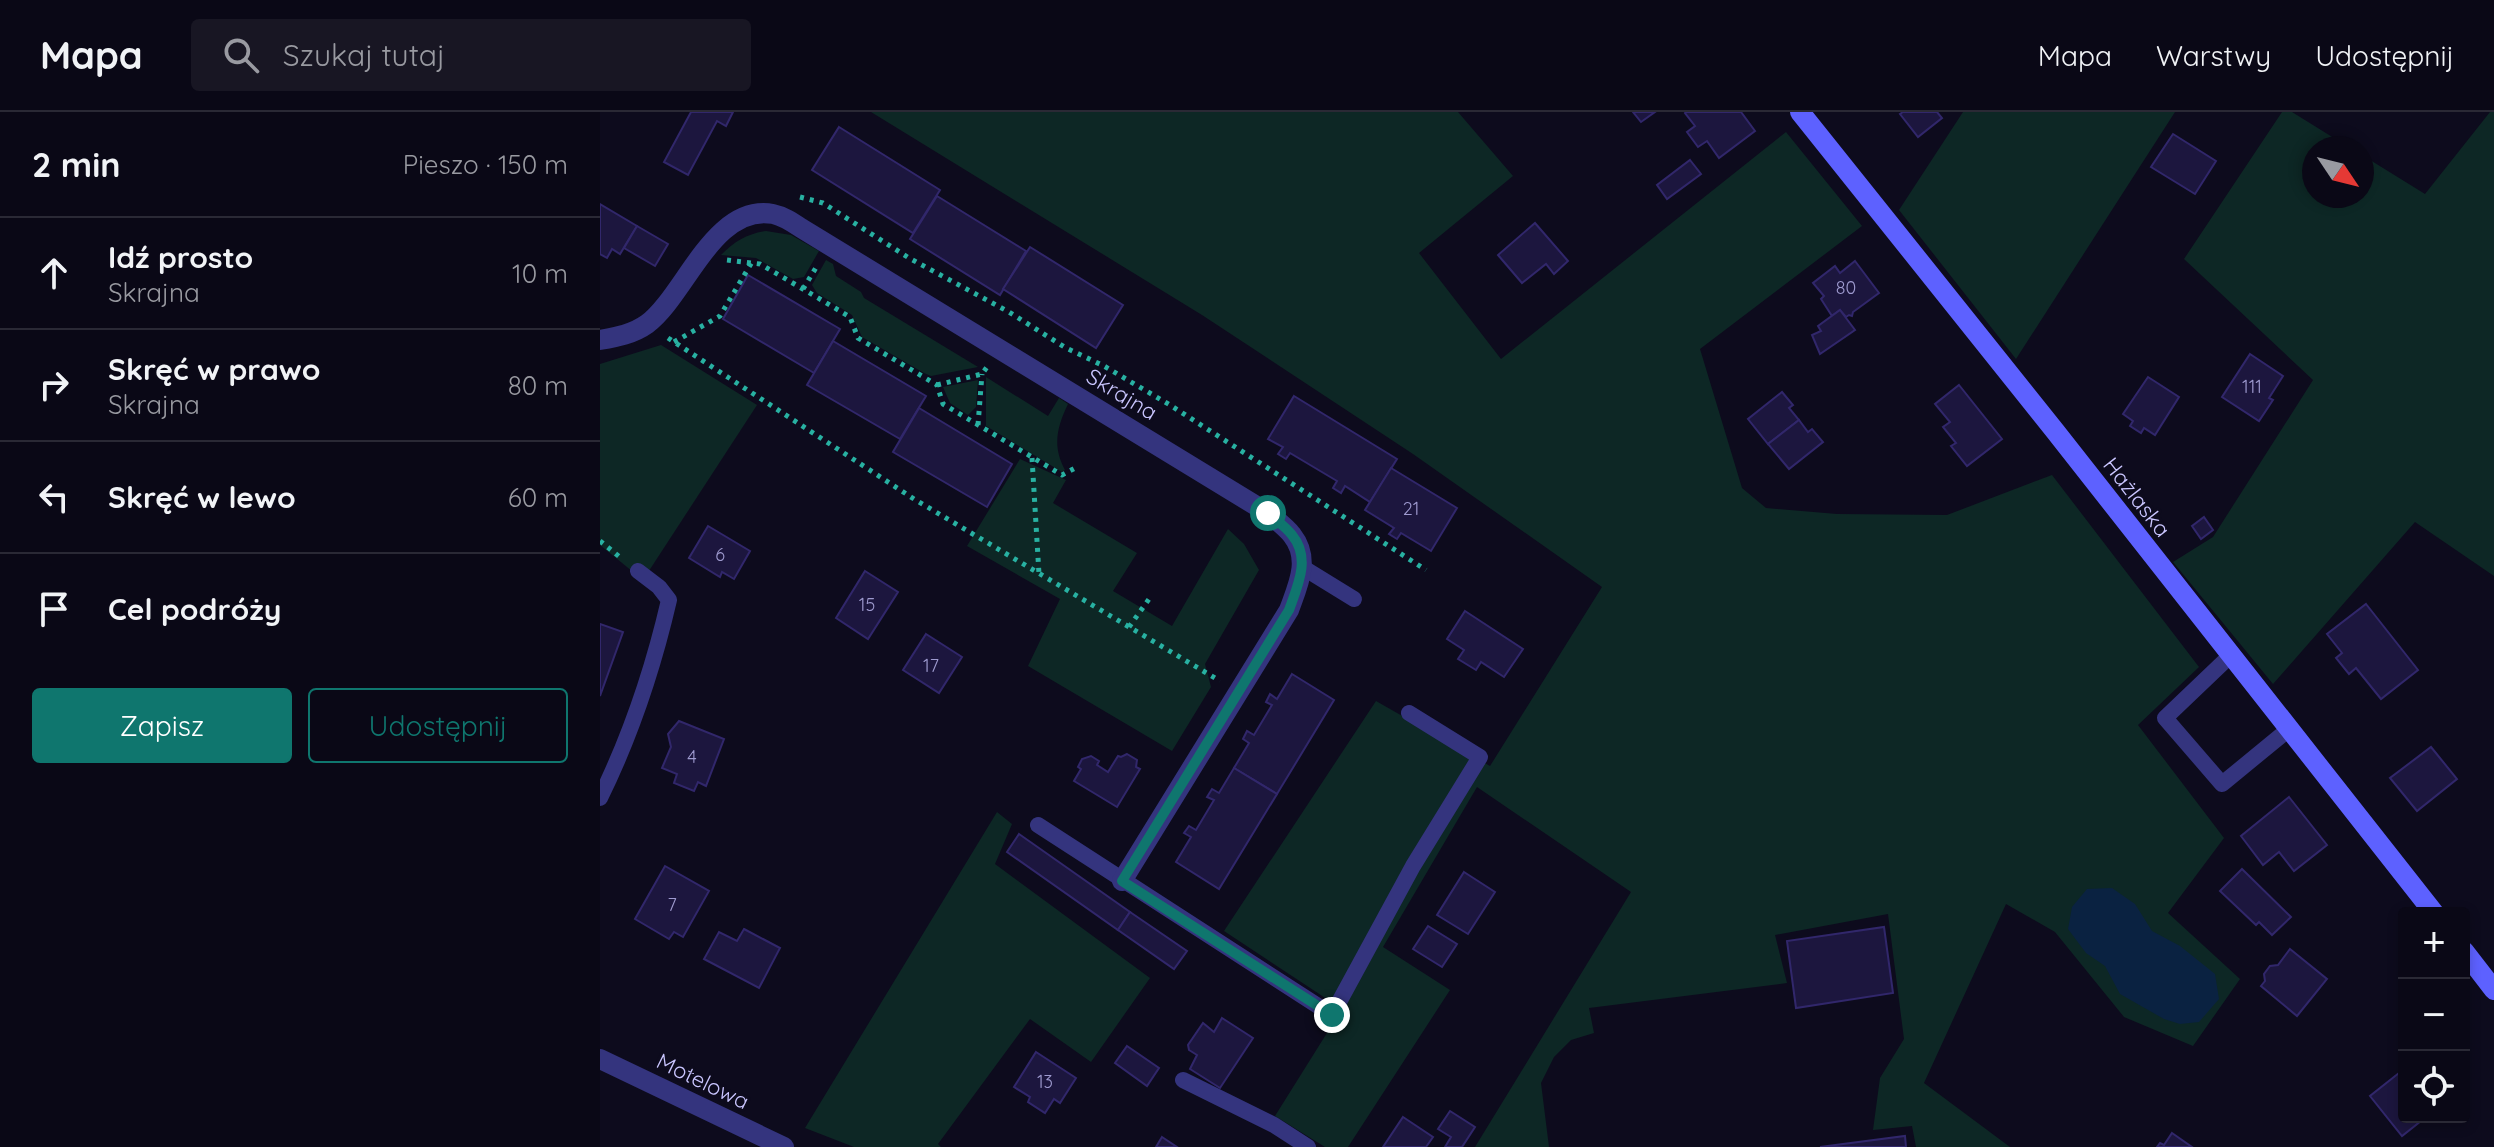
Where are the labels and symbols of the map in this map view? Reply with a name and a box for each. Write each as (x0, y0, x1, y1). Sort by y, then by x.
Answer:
north arrow (2302, 136, 2374, 208)
house number: 80 (1836, 276, 1856, 299)
street label: Skrajna (1082, 362, 1162, 426)
house number: 111 (2242, 375, 2262, 398)
street label: Hażlaska (2097, 452, 2177, 542)
route start (1250, 495, 1286, 531)
house number: 21 (1403, 497, 1419, 520)
house number: 6 (715, 543, 725, 566)
house number: 15 (859, 593, 875, 616)
house number: 17 (923, 654, 939, 677)
house number: 4 (687, 745, 697, 768)
house number: 7 (667, 893, 677, 916)
route end (1314, 997, 1350, 1033)
street label: Motelowa (652, 1047, 754, 1115)
house number: 13 (1037, 1070, 1053, 1093)

